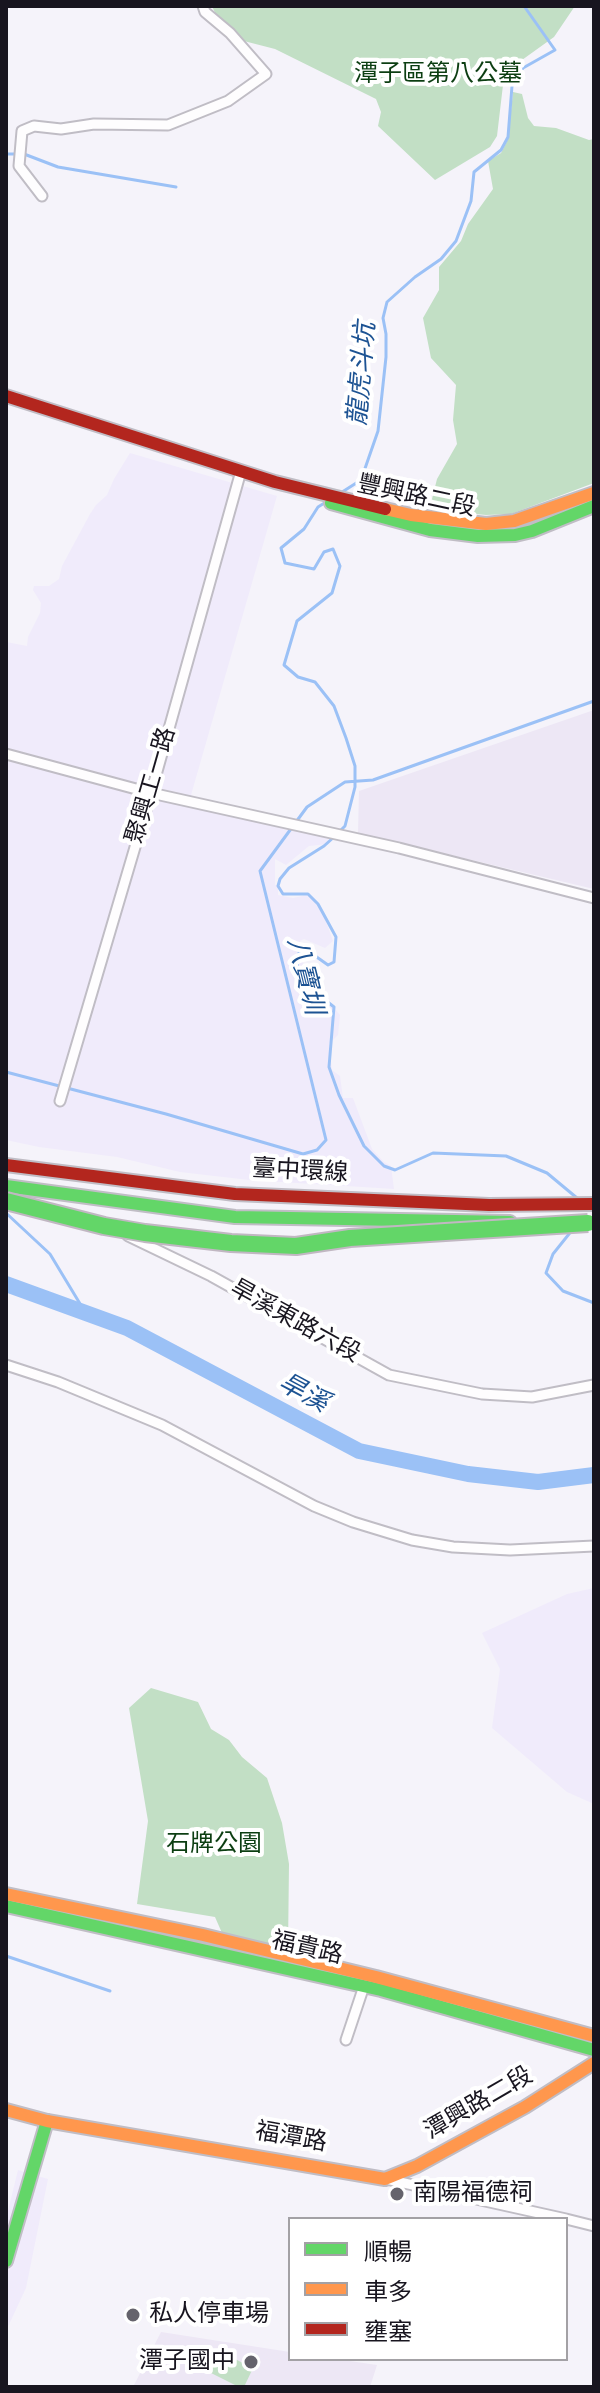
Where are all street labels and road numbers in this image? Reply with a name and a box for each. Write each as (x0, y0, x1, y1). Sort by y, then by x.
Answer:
street label: 豐興路二段 (354, 470, 478, 524)
street label: 聚興工一路 (122, 724, 182, 848)
street label: 臺中環線 (251, 1155, 349, 1189)
street label: 旱溪東路六段 (225, 1274, 365, 1370)
street label: 福貴路 (269, 1927, 345, 1971)
street label: 潭興路二段 (420, 2062, 538, 2146)
street label: 福潭路 (253, 2118, 329, 2158)

